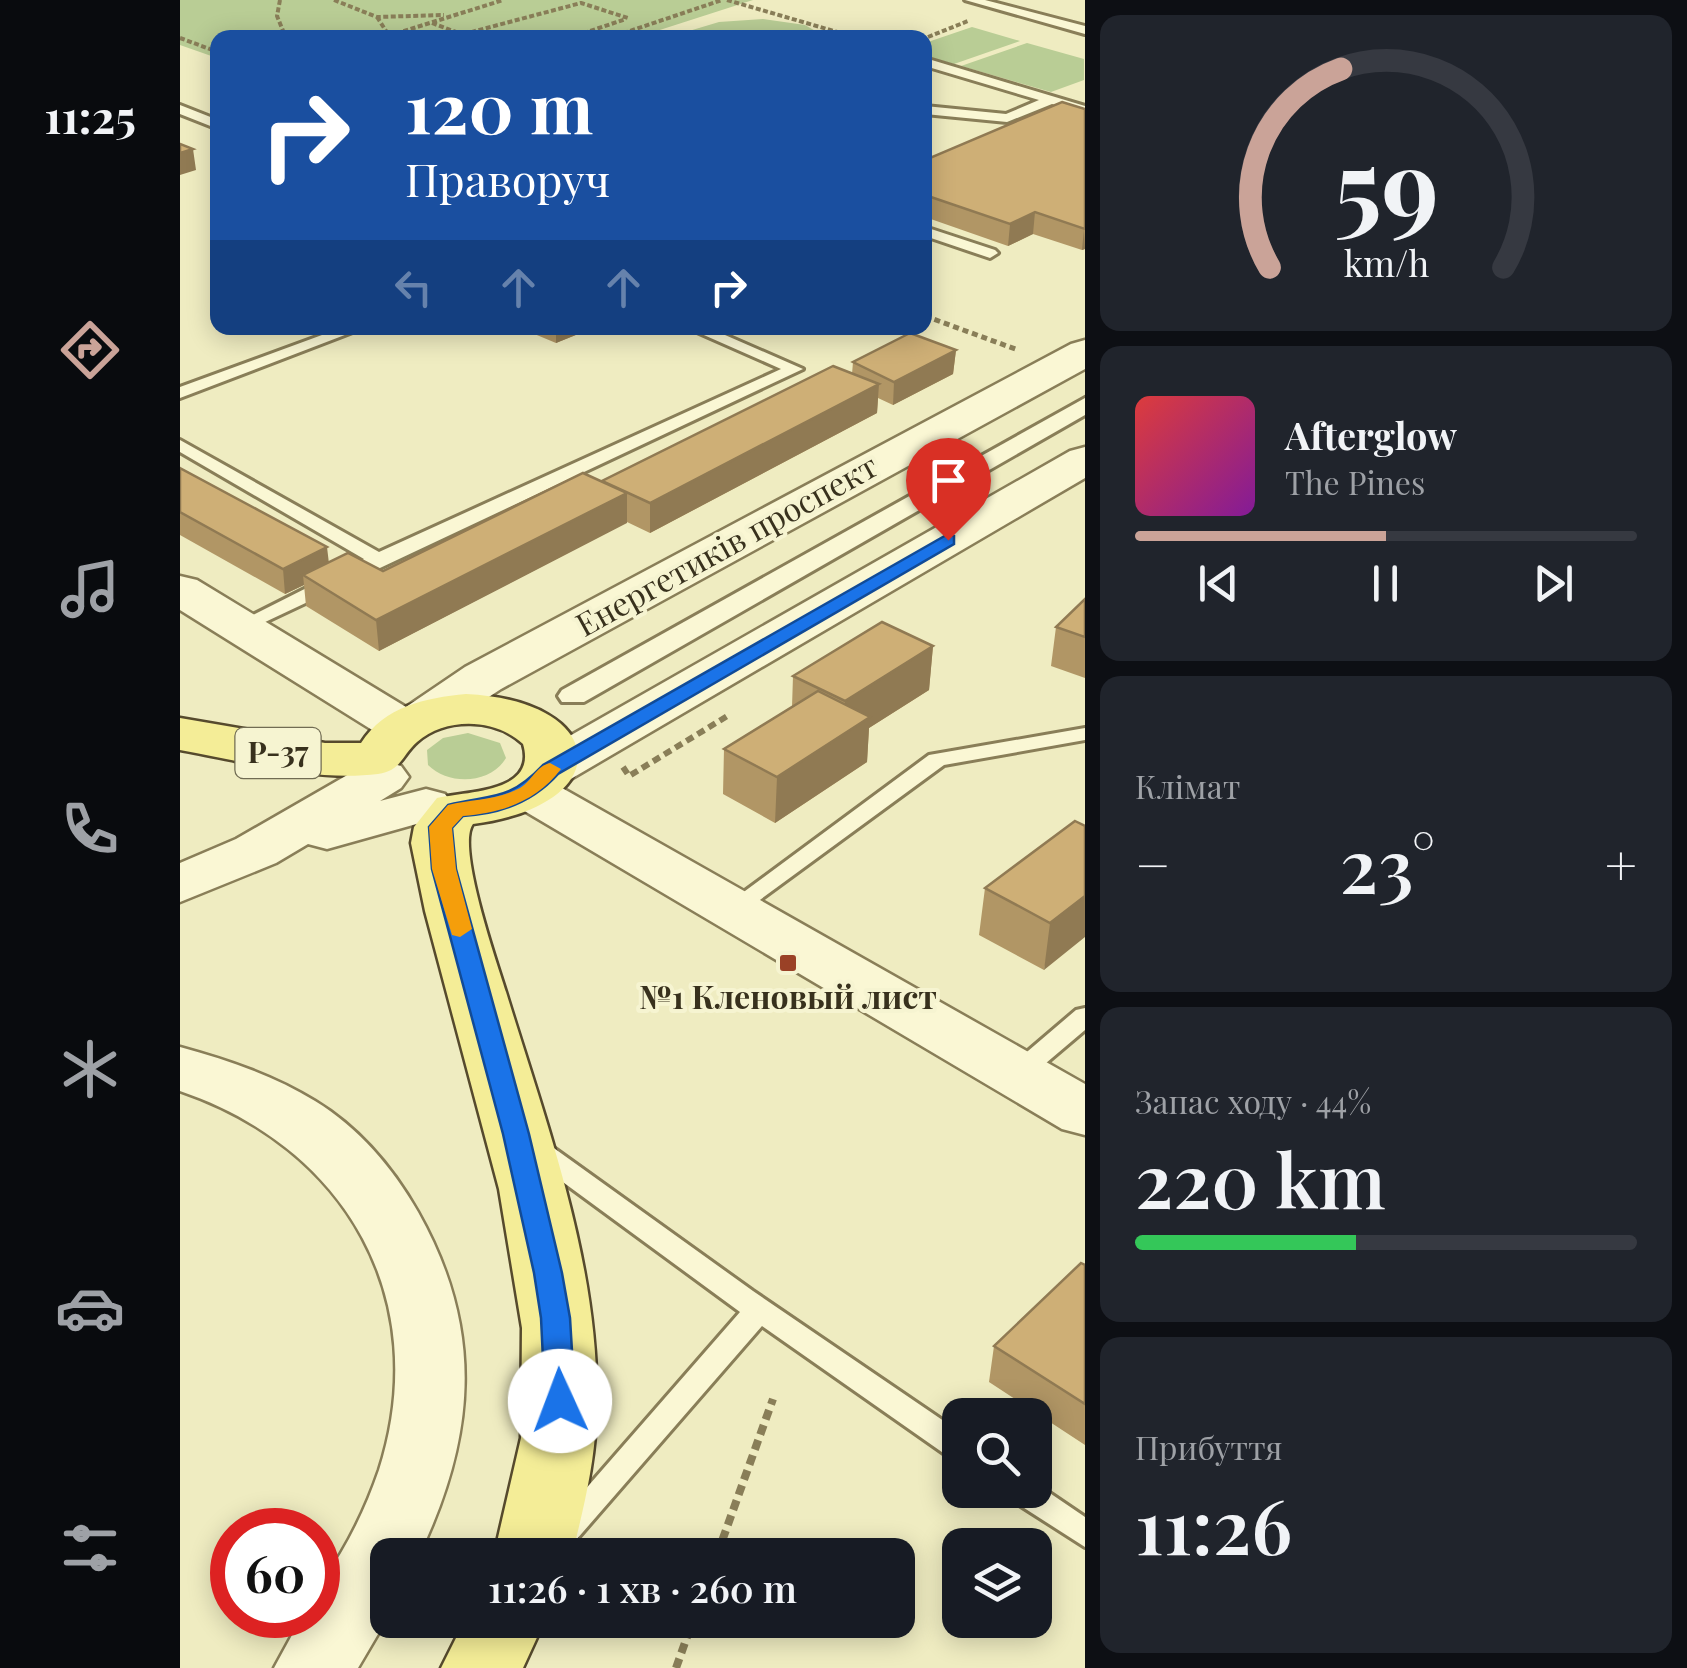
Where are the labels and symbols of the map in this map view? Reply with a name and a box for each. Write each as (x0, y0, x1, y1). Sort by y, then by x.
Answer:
pin (906, 438, 991, 541)
street label: Енергетиків проспект (567, 443, 884, 645)
road number: Р-37 (236, 728, 320, 778)
marker: №1 Кленовый лист (777, 952, 799, 974)
place label: №1 Кленовый лист (639, 974, 937, 1017)
position arrow (508, 1349, 612, 1453)
speed limit sign: 60 (210, 1508, 340, 1638)

